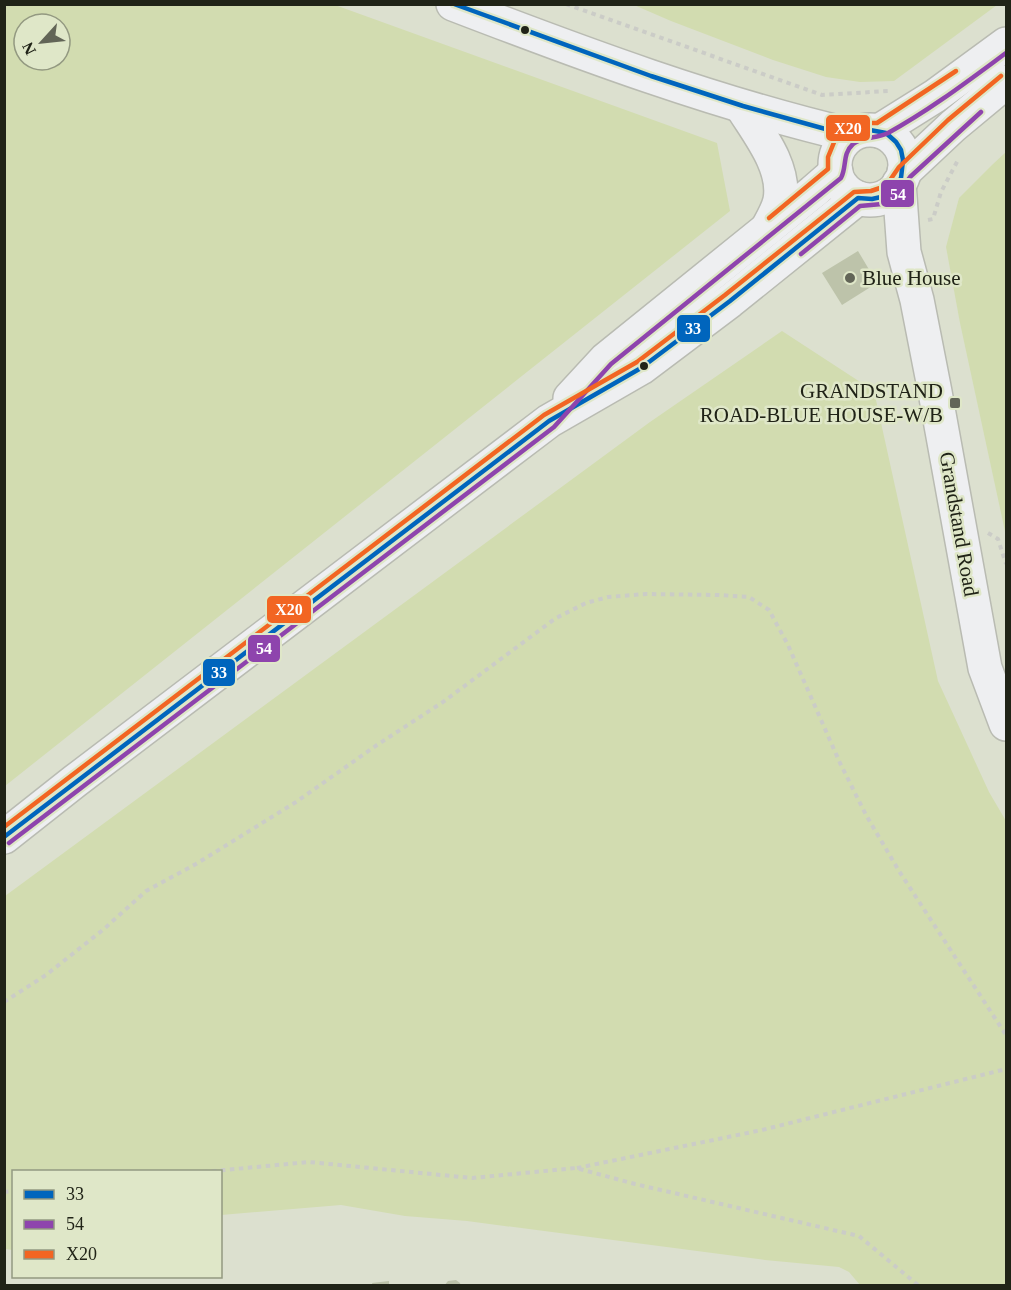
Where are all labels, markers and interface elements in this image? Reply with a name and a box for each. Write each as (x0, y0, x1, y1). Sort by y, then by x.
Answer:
north arrow (12, 12, 72, 72)
unlabelled marker (519, 24, 531, 36)
text: N (19, 39, 39, 58)
line badge: X20 (825, 114, 871, 142)
text: X20 (834, 120, 862, 137)
line badge: 54 (880, 179, 915, 208)
text: 54 (890, 186, 906, 203)
place label: Blue House (862, 266, 961, 290)
marker: Blue House (843, 271, 857, 285)
line badge: 33 (676, 314, 711, 343)
text: 33 (685, 320, 701, 337)
unlabelled marker (638, 360, 650, 372)
place label: GRANDSTAND ROAD-BLUE HOUSE-W/B (700, 379, 943, 427)
marker: GRANDSTAND ROAD-BLUE HOUSE-W/B (948, 396, 962, 410)
street label: Grandstand Road (934, 450, 984, 599)
line badge: X20 (266, 595, 312, 624)
text: X20 (275, 601, 303, 618)
line badge: 54 (247, 634, 281, 663)
text: 54 (256, 640, 272, 657)
line badge: 33 (202, 658, 236, 687)
text: 33 (211, 664, 227, 681)
legend (12, 1170, 222, 1278)
text: 33 (66, 1184, 84, 1204)
text: 54 (66, 1214, 84, 1234)
text: X20 (66, 1244, 97, 1264)

